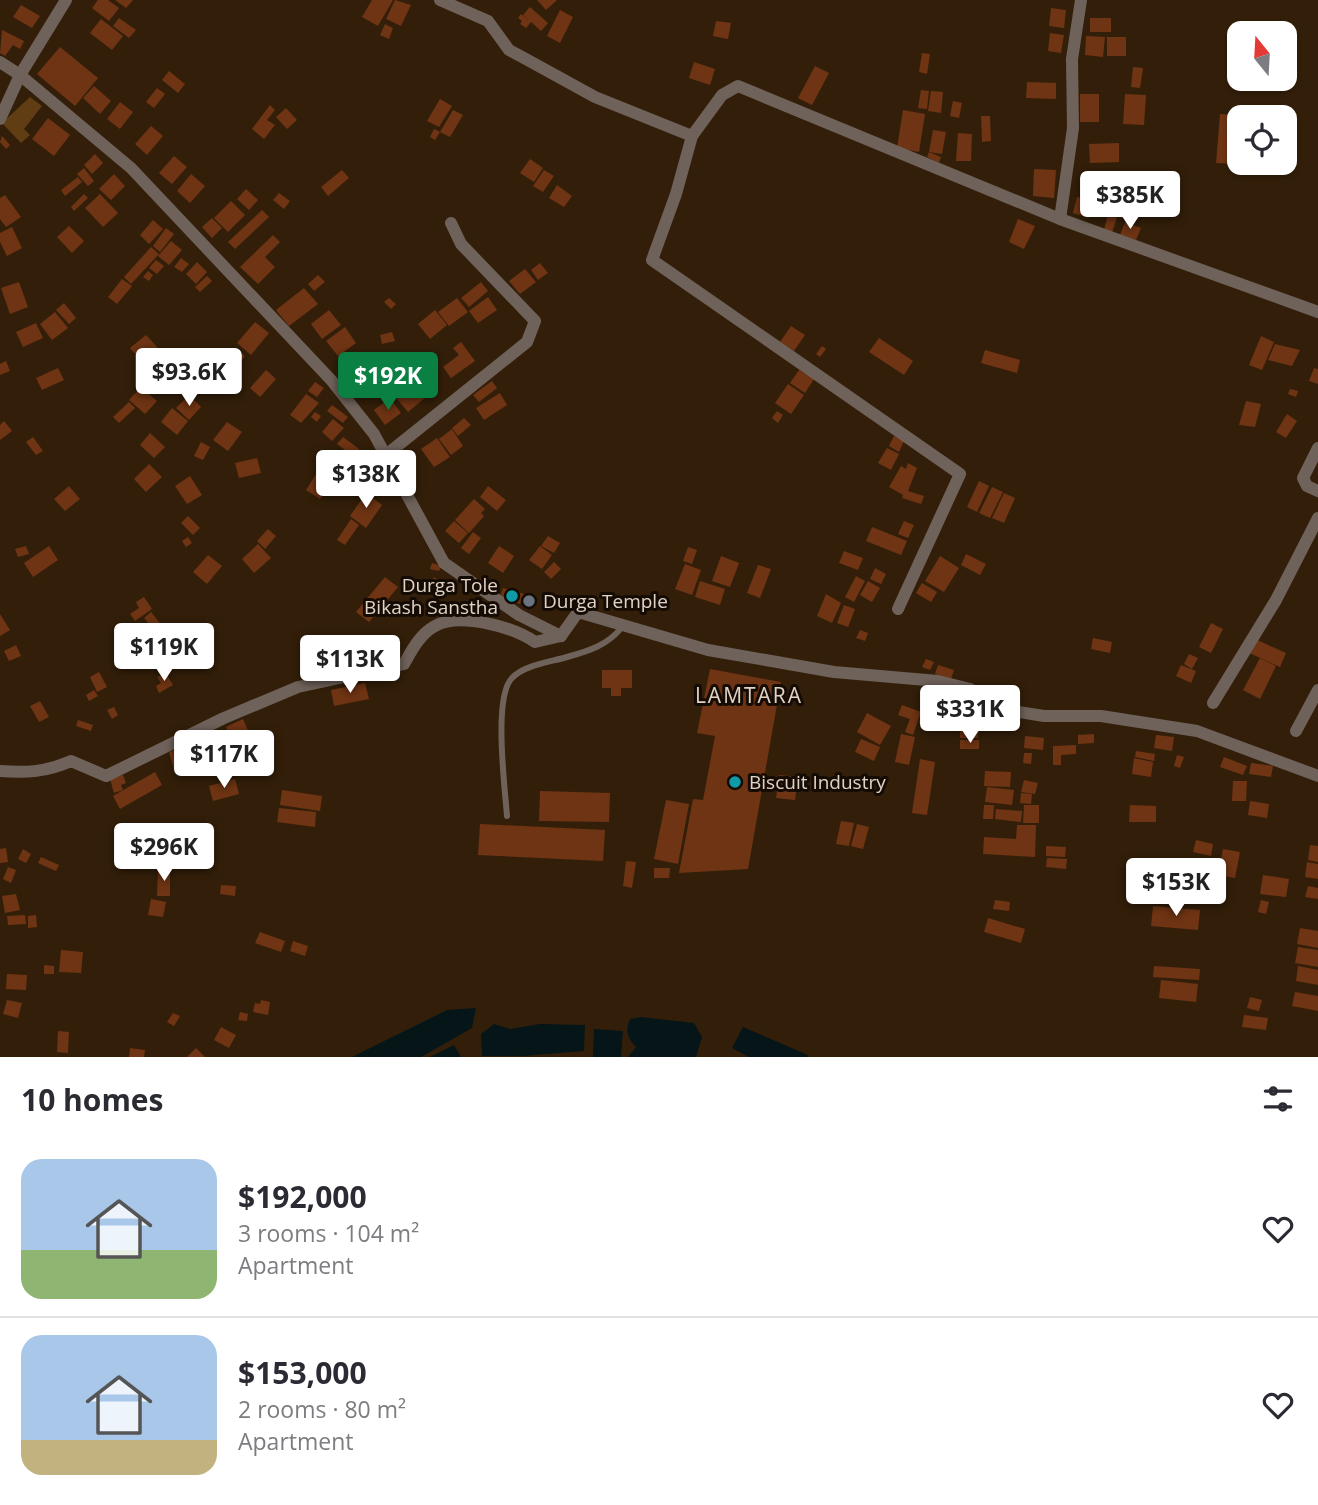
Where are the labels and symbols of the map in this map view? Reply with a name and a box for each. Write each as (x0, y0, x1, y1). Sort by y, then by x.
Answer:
north arrow (1227, 21, 1297, 91)
pin: $385K (1081, 172, 1179, 231)
pin: $93.6K (132, 348, 246, 408)
pin: $192K (339, 352, 437, 412)
pin: $138K (317, 450, 415, 510)
place label: Durga Tole Bikash Sanstha (364, 572, 498, 620)
marker: Durga Tole Bikash Sanstha (504, 588, 520, 604)
place label: Durga Temple (543, 588, 668, 614)
marker: Durga Temple (521, 593, 537, 609)
pin: $119K (115, 624, 213, 683)
pin: $113K (301, 636, 399, 695)
district label: LAMTARA (695, 681, 803, 709)
pin: $331K (921, 686, 1019, 745)
pin: $117K (175, 730, 273, 790)
place label: Biscuit Industry (749, 769, 886, 795)
marker: Biscuit Industry (727, 774, 743, 790)
pin: $296K (115, 824, 213, 883)
pin: $153K (1127, 858, 1225, 918)

